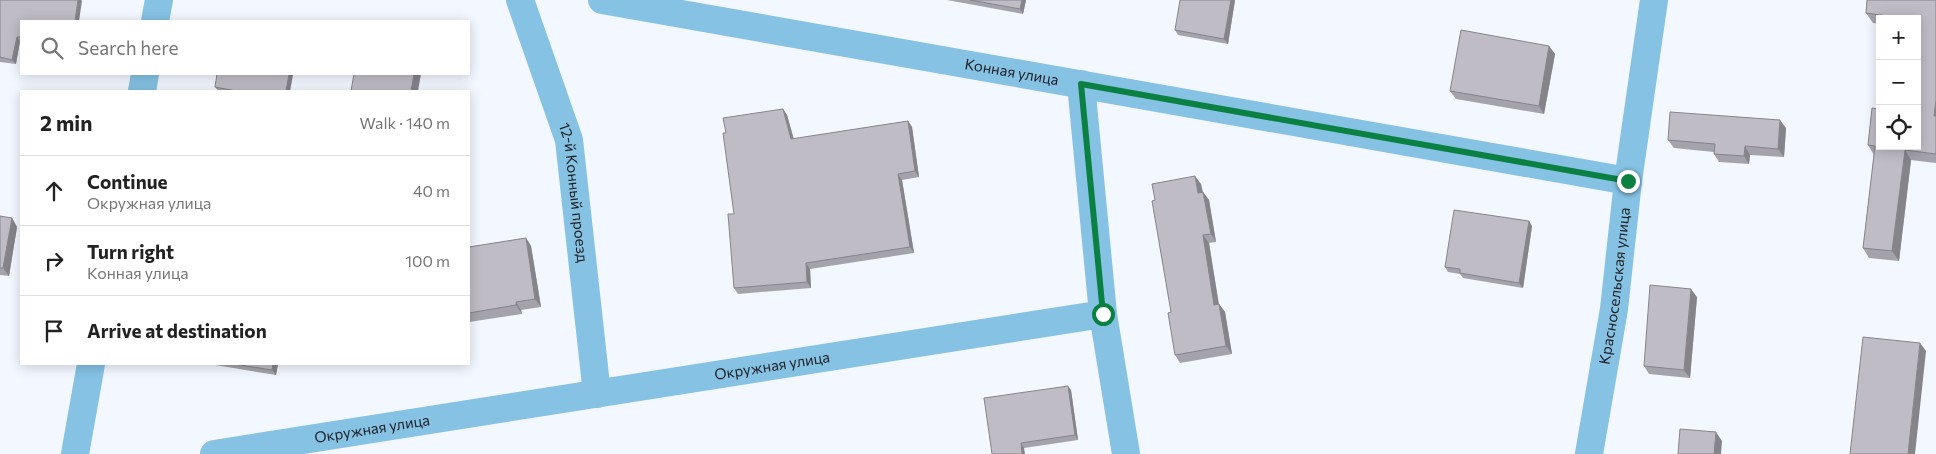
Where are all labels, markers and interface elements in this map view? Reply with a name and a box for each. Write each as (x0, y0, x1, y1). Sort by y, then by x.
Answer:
map controls (1876, 15, 1921, 150)
button: + (1876, 15, 1921, 60)
search box (20, 20, 470, 75)
icon: search (38, 34, 66, 62)
text: Search here (78, 36, 178, 59)
street label: Конная улица (963, 54, 1060, 88)
button: − (1876, 60, 1921, 105)
button: locate (1876, 105, 1921, 150)
text: 2 min (40, 110, 92, 135)
text: Walk · 140 m (360, 113, 450, 132)
street label: 12-й Конный проезд (556, 120, 592, 263)
text: Continue (87, 170, 167, 193)
route end (1617, 170, 1640, 193)
icon: ahead (40, 177, 68, 205)
text: 40 m (413, 181, 450, 200)
text: Окружная улица (87, 193, 211, 212)
street label: Красносельская улица (1595, 206, 1633, 366)
text: Turn right (87, 240, 174, 263)
icon: right (40, 247, 68, 275)
text: 100 m (405, 251, 450, 270)
text: Конная улица (87, 263, 188, 282)
route start (1092, 303, 1115, 326)
icon: arrive (40, 317, 68, 345)
text: Arrive at destination (87, 319, 267, 342)
street label: Окружная улица (713, 347, 831, 383)
street label: Окружная улица (313, 410, 431, 446)

